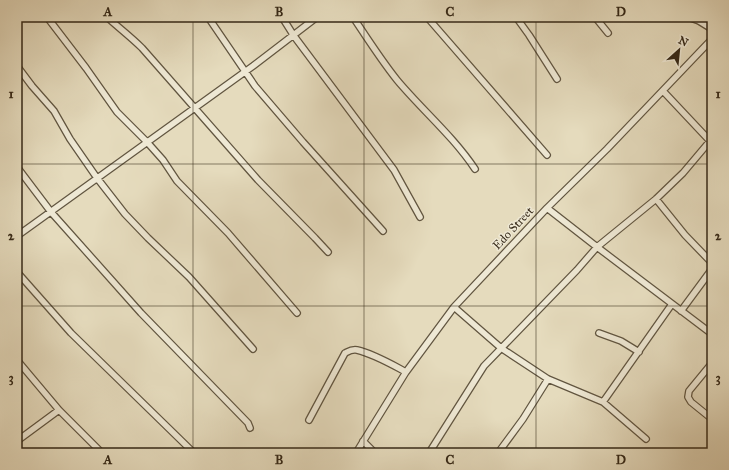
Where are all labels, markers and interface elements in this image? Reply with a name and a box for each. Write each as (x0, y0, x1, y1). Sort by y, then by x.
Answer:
text: A (103, 4, 113, 20)
text: B (275, 4, 284, 20)
text: C (446, 4, 455, 20)
text: D (616, 4, 626, 20)
north arrow (659, 30, 699, 70)
text: N (676, 34, 691, 50)
text: 1 (8, 86, 14, 102)
text: 1 (715, 86, 721, 102)
street label: Edo Street (490, 203, 537, 252)
text: 2 (8, 228, 15, 244)
text: 2 (715, 228, 722, 244)
text: 3 (8, 370, 14, 386)
text: 3 (715, 370, 721, 386)
text: A (103, 452, 113, 468)
text: B (275, 452, 284, 468)
text: C (446, 452, 455, 468)
text: D (616, 452, 626, 468)

